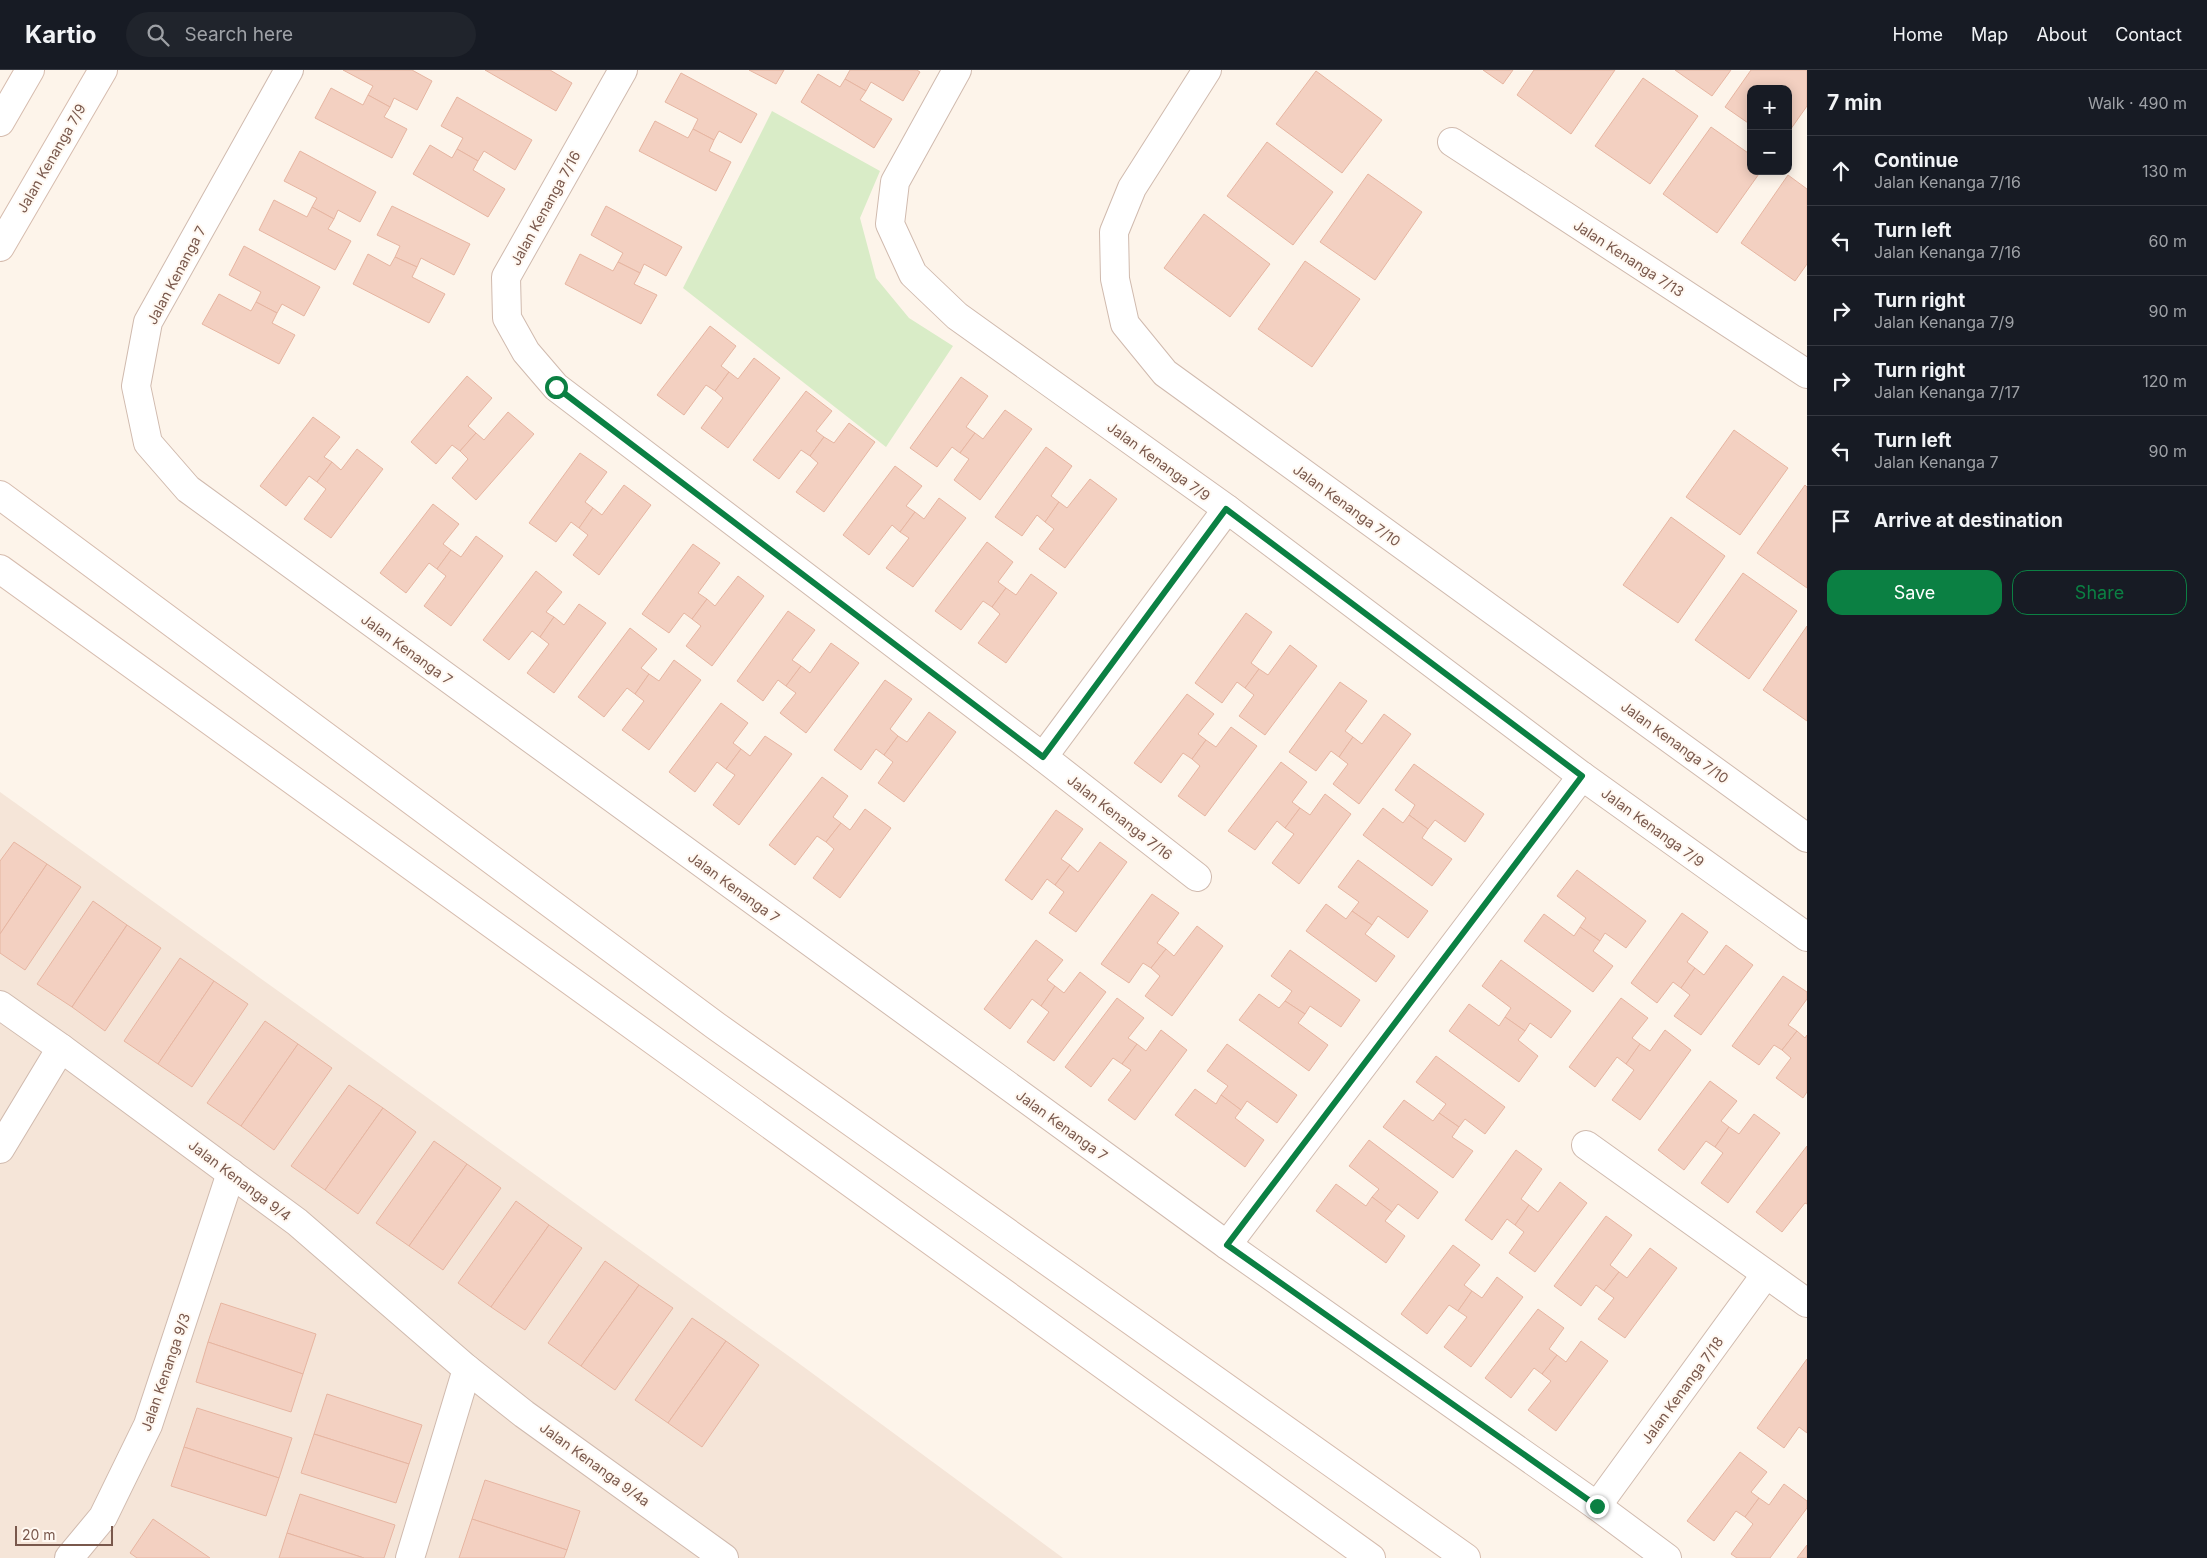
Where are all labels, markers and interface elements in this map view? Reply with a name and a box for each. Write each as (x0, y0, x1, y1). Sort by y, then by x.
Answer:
search box (126, 12, 476, 57)
text: Kartio (25, 20, 96, 49)
icon: search (144, 21, 172, 49)
text: Search here (184, 23, 293, 46)
text: Home (1893, 24, 1943, 45)
text: Map (1971, 24, 2008, 45)
text: About (2036, 24, 2087, 45)
text: Contact (2115, 24, 2182, 45)
map controls (1747, 85, 1792, 175)
button: + (1747, 85, 1792, 130)
text: 7 min (1827, 90, 1882, 115)
text: Walk · 490 m (2088, 93, 2187, 113)
street label: Jalan Kenanga 7/9 (13, 101, 89, 215)
button: − (1747, 130, 1792, 175)
street label: Jalan Kenanga 7/16 (506, 148, 584, 268)
text: Continue (1874, 149, 1959, 172)
icon: ahead (1827, 157, 1855, 185)
text: 130 m (2142, 161, 2187, 181)
text: Jalan Kenanga 7/16 (1874, 172, 2021, 192)
street label: Jalan Kenanga 7/13 (1571, 216, 1687, 300)
text: Turn left (1874, 219, 1952, 242)
street label: Jalan Kenanga 7 (143, 223, 209, 327)
icon: left (1827, 227, 1855, 255)
text: 60 m (2148, 231, 2187, 251)
text: Jalan Kenanga 7/16 (1874, 242, 2021, 262)
text: Turn right (1874, 289, 1965, 312)
icon: right (1827, 297, 1855, 325)
text: 90 m (2148, 301, 2187, 321)
text: Jalan Kenanga 7/9 (1874, 312, 2014, 332)
text: Turn right (1874, 359, 1965, 382)
icon: right (1827, 367, 1855, 395)
text: 120 m (2142, 371, 2187, 391)
route start (545, 376, 568, 399)
text: Jalan Kenanga 7/17 (1874, 382, 2020, 402)
street label: Jalan Kenanga 7/9 (1104, 418, 1214, 504)
text: Turn left (1874, 429, 1952, 452)
icon: left (1827, 437, 1855, 465)
text: 90 m (2148, 441, 2187, 461)
text: Jalan Kenanga 7 (1874, 452, 1999, 472)
street label: Jalan Kenanga 7/10 (1290, 460, 1404, 550)
icon: arrive (1827, 507, 1855, 535)
text: Arrive at destination (1874, 509, 2063, 532)
button: Save (1827, 570, 2002, 615)
button: Share (2012, 570, 2187, 615)
street label: Jalan Kenanga 7 (358, 610, 456, 688)
street label: Jalan Kenanga 7/10 (1618, 697, 1732, 787)
street label: Jalan Kenanga 7/16 (1064, 771, 1176, 863)
street label: Jalan Kenanga 7/9 (1598, 784, 1708, 870)
street label: Jalan Kenanga 7 (685, 848, 783, 926)
street label: Jalan Kenanga 7 (1013, 1086, 1111, 1164)
street label: Jalan Kenanga 9/4 (185, 1136, 295, 1224)
street label: Jalan Kenanga 9/3 (137, 1311, 193, 1433)
street label: Jalan Kenanga 7/18 (1637, 1333, 1727, 1447)
street label: Jalan Kenanga 9/4a (537, 1418, 653, 1510)
route end (1586, 1495, 1609, 1518)
scale bar (15, 1523, 112, 1546)
text: 20 m (22, 1526, 56, 1543)

